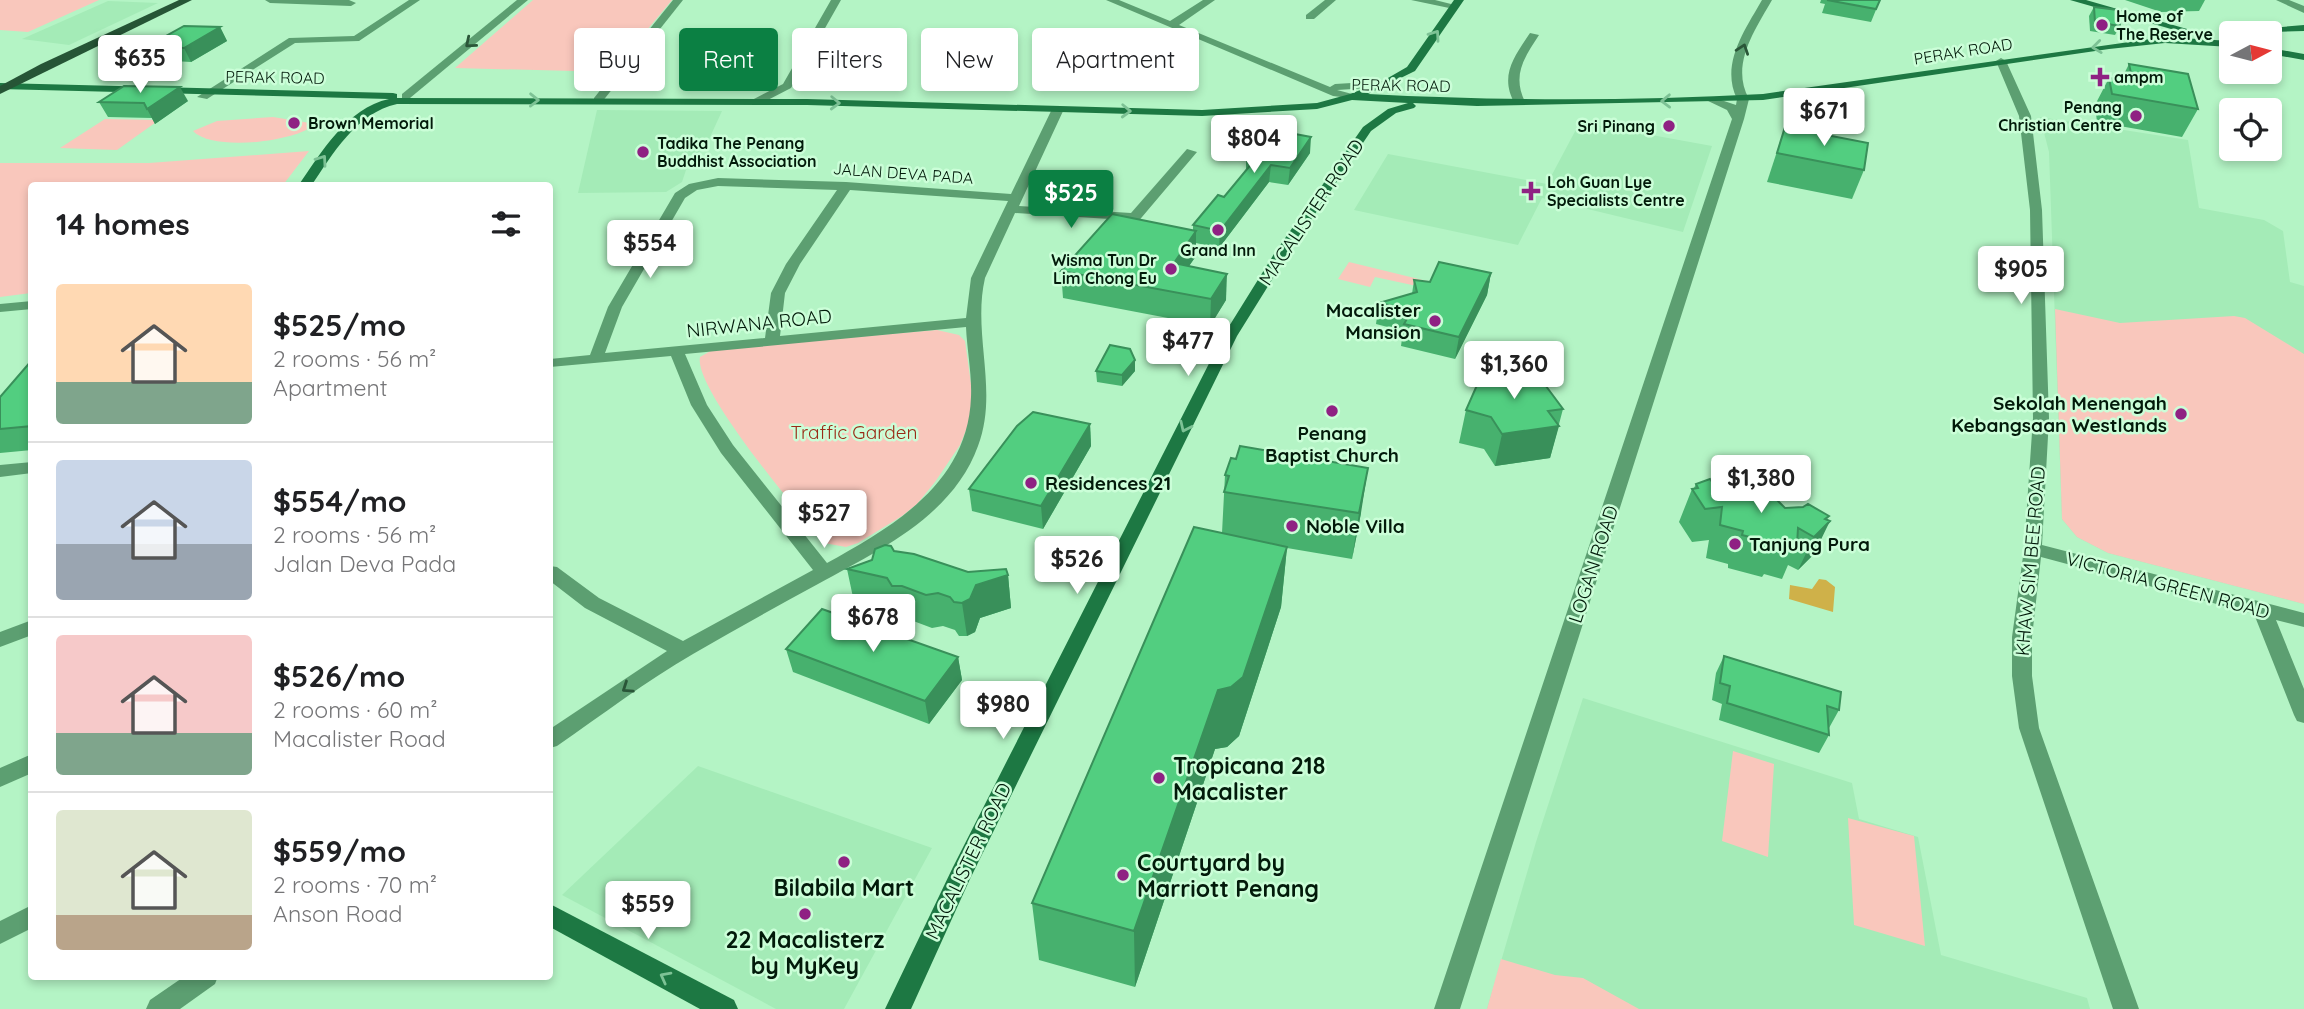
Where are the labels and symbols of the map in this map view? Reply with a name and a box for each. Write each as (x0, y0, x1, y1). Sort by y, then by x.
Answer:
place label: Home of The Reserve (2116, 6, 2213, 44)
marker: Home of The Reserve (2094, 17, 2110, 33)
north arrow (2219, 21, 2282, 84)
one-way arrow (1427, 30, 1439, 43)
street label: PERAK ROAD (1912, 33, 2014, 69)
one-way arrow (465, 35, 478, 48)
pin: $635 (99, 36, 181, 95)
one-way arrow (2091, 40, 2103, 55)
one-way arrow (1735, 43, 1749, 55)
street label: PERAK ROAD (225, 66, 325, 88)
place label: ampm (2114, 67, 2164, 87)
marker: ampm (2092, 69, 2108, 85)
street label: PERAK ROAD (1351, 74, 1451, 96)
pin: $671 (1783, 88, 1865, 148)
one-way arrow (530, 92, 540, 108)
one-way arrow (1660, 93, 1671, 109)
one-way arrow (830, 96, 841, 111)
place label: Penang Christian Centre (1998, 97, 2122, 135)
one-way arrow (1121, 103, 1132, 118)
marker: Penang Christian Centre (2128, 108, 2144, 124)
place label: Brown Memorial (308, 113, 434, 133)
marker: Brown Memorial (286, 115, 302, 131)
pin: $804 (1213, 116, 1295, 175)
place label: Sri Pinang (1577, 116, 1655, 136)
marker: Sri Pinang (1661, 118, 1677, 134)
place label: Tadika The Penang Buddhist Association (657, 133, 816, 171)
street label: MACALISTER ROAD (1253, 134, 1369, 290)
marker: Tadika The Penang Buddhist Association (635, 144, 651, 160)
one-way arrow (314, 156, 326, 168)
street label: JALAN DEVA PADA (832, 158, 974, 188)
pin: $525 (1030, 170, 1112, 230)
place label: Loh Guan Lye Specialists Centre (1547, 172, 1685, 210)
marker: Loh Guan Lye Specialists Centre (1521, 181, 1541, 201)
pin: $554 (609, 220, 691, 280)
marker: Grand Inn (1210, 222, 1226, 238)
place label: Grand Inn (1180, 240, 1256, 260)
pin: $905 (1980, 246, 2062, 306)
place label: Wisma Tun Dr Lim Chong Eu (1051, 250, 1157, 288)
marker: Wisma Tun Dr Lim Chong Eu (1163, 261, 1179, 277)
place label: Macalister Mansion (1326, 298, 1421, 344)
street label: NIRWANA ROAD (685, 303, 833, 343)
marker: Macalister Mansion (1427, 313, 1443, 329)
pin: $477 (1147, 318, 1229, 378)
pin: $1,360 (1457, 342, 1571, 401)
place label: Sekolah Menengah Kebangsaan Westlands (1951, 391, 2167, 437)
marker: Penang Baptist Church (1324, 403, 1340, 419)
marker: Sekolah Menengah Kebangsaan Westlands (2173, 406, 2189, 422)
park label: Traffic Garden (791, 420, 917, 444)
one-way arrow (1179, 420, 1193, 433)
place label: Penang Baptist Church (1265, 421, 1399, 467)
pin: $1,380 (1704, 456, 1818, 515)
street label: KHAW SIM BEE ROAD (2010, 465, 2050, 657)
place label: Residences 21 (1045, 471, 1171, 495)
marker: Residences 21 (1023, 475, 1039, 491)
pin: $527 (783, 490, 865, 550)
street label: LOGAN ROAD (1563, 502, 1623, 626)
place label: Noble Villa (1306, 514, 1405, 538)
marker: Noble Villa (1284, 518, 1300, 534)
place label: Tanjung Pura (1749, 532, 1870, 556)
pin: $526 (1036, 536, 1118, 596)
marker: Tanjung Pura (1727, 536, 1743, 552)
street label: VICTORIA GREEN ROAD (2064, 546, 2272, 624)
pin: $678 (832, 594, 914, 654)
one-way arrow (621, 680, 634, 693)
pin: $980 (962, 682, 1044, 741)
place label: Tropicana 218 Macalister (1173, 751, 1325, 806)
marker: Tropicana 218 Macalister (1151, 770, 1167, 786)
street label: MACALISTER ROAD (920, 779, 1016, 943)
place label: Courtyard by Marriott Penang (1137, 848, 1319, 903)
marker: Bilabila Mart (836, 854, 852, 870)
marker: Courtyard by Marriott Penang (1115, 867, 1131, 883)
place label: Bilabila Mart (774, 873, 914, 902)
pin: $559 (607, 881, 689, 941)
marker: 22 Macalisterz by MyKey (797, 906, 813, 922)
place label: 22 Macalisterz by MyKey (726, 925, 885, 980)
one-way arrow (660, 972, 672, 985)

